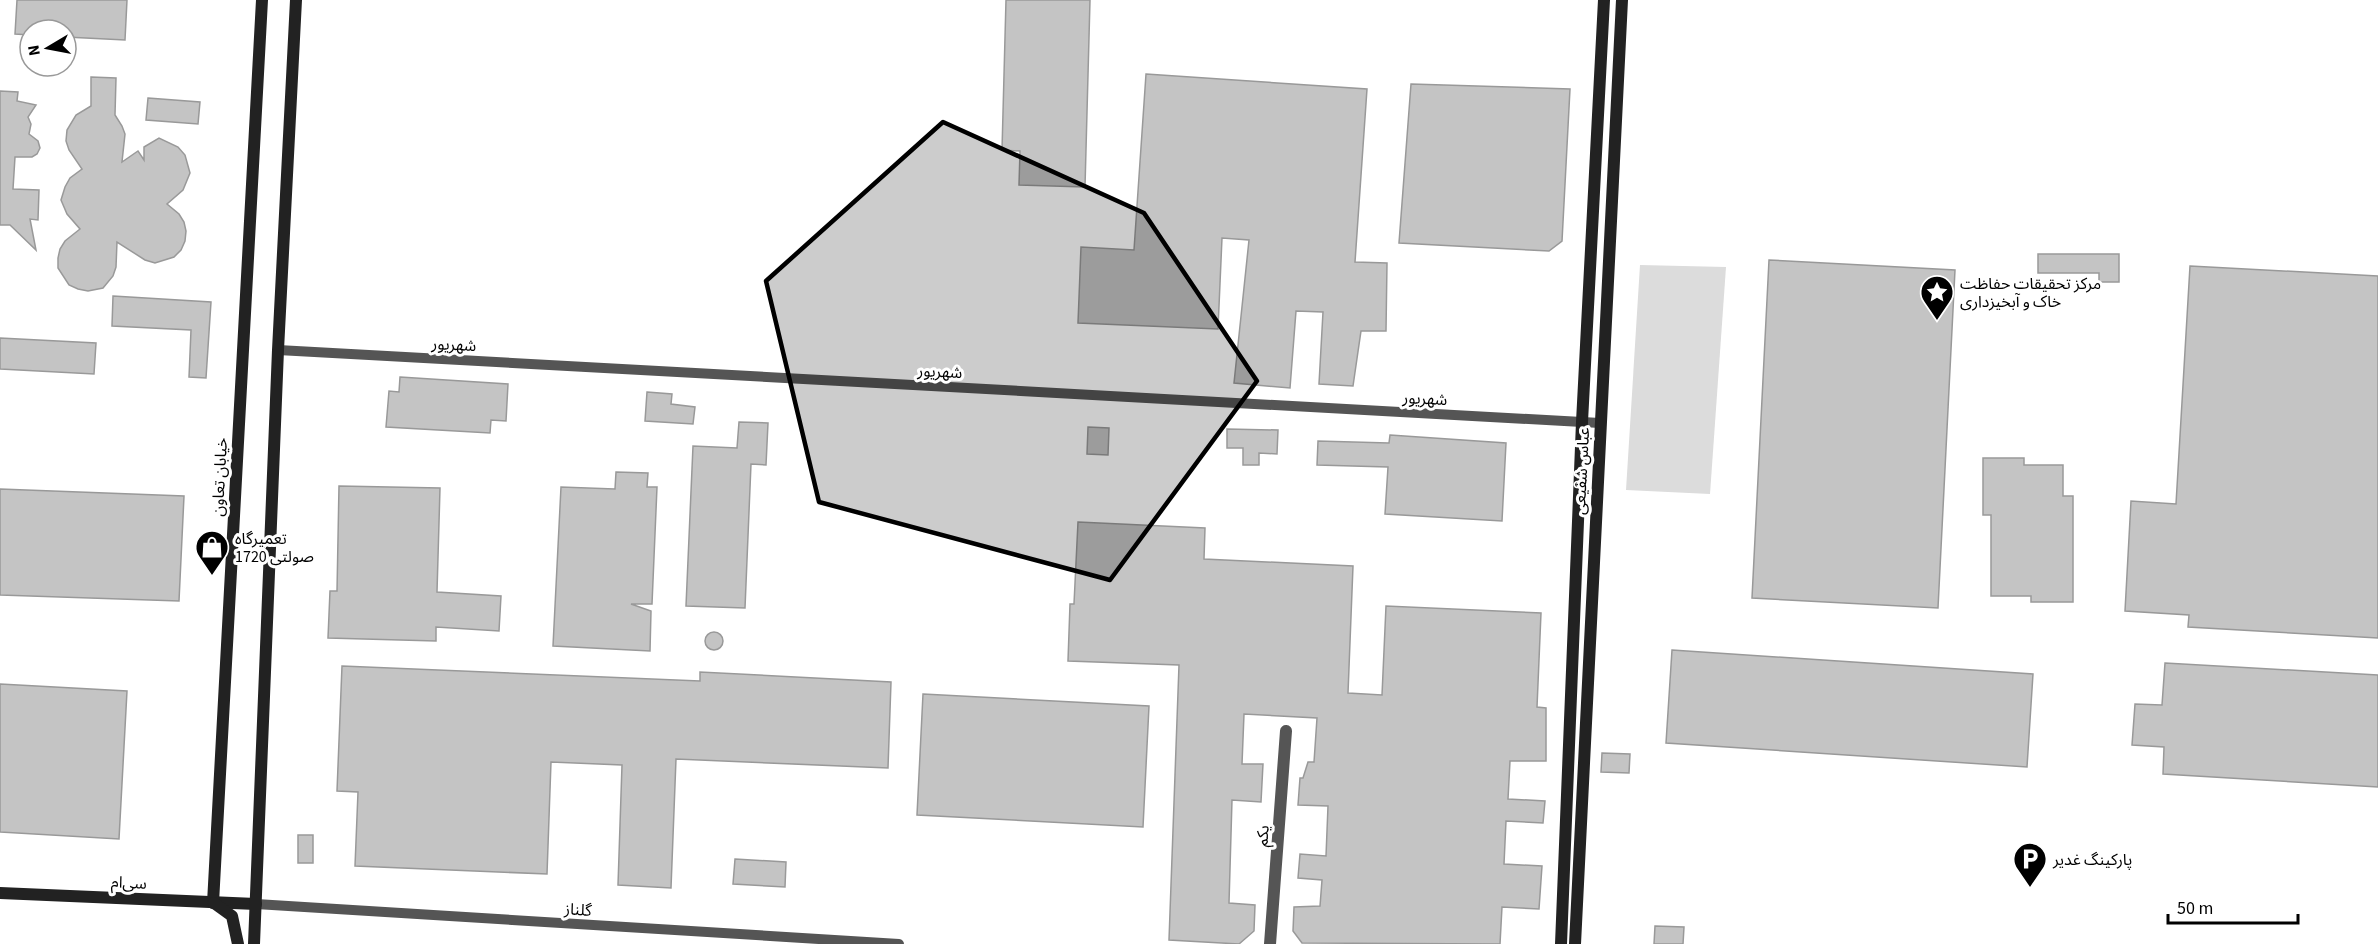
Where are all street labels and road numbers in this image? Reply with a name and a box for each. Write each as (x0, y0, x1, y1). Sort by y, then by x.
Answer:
street label: شهریور (430, 333, 477, 357)
street label: شهریور (916, 360, 963, 384)
street label: شهریور (1401, 387, 1448, 411)
street label: عباس شفیعی (1569, 427, 1595, 515)
street label: خیابان تعاون (207, 437, 233, 517)
street label: یکم (1251, 824, 1276, 848)
street label: سی‌ام (110, 871, 147, 896)
street label: گلناز (562, 898, 593, 922)

